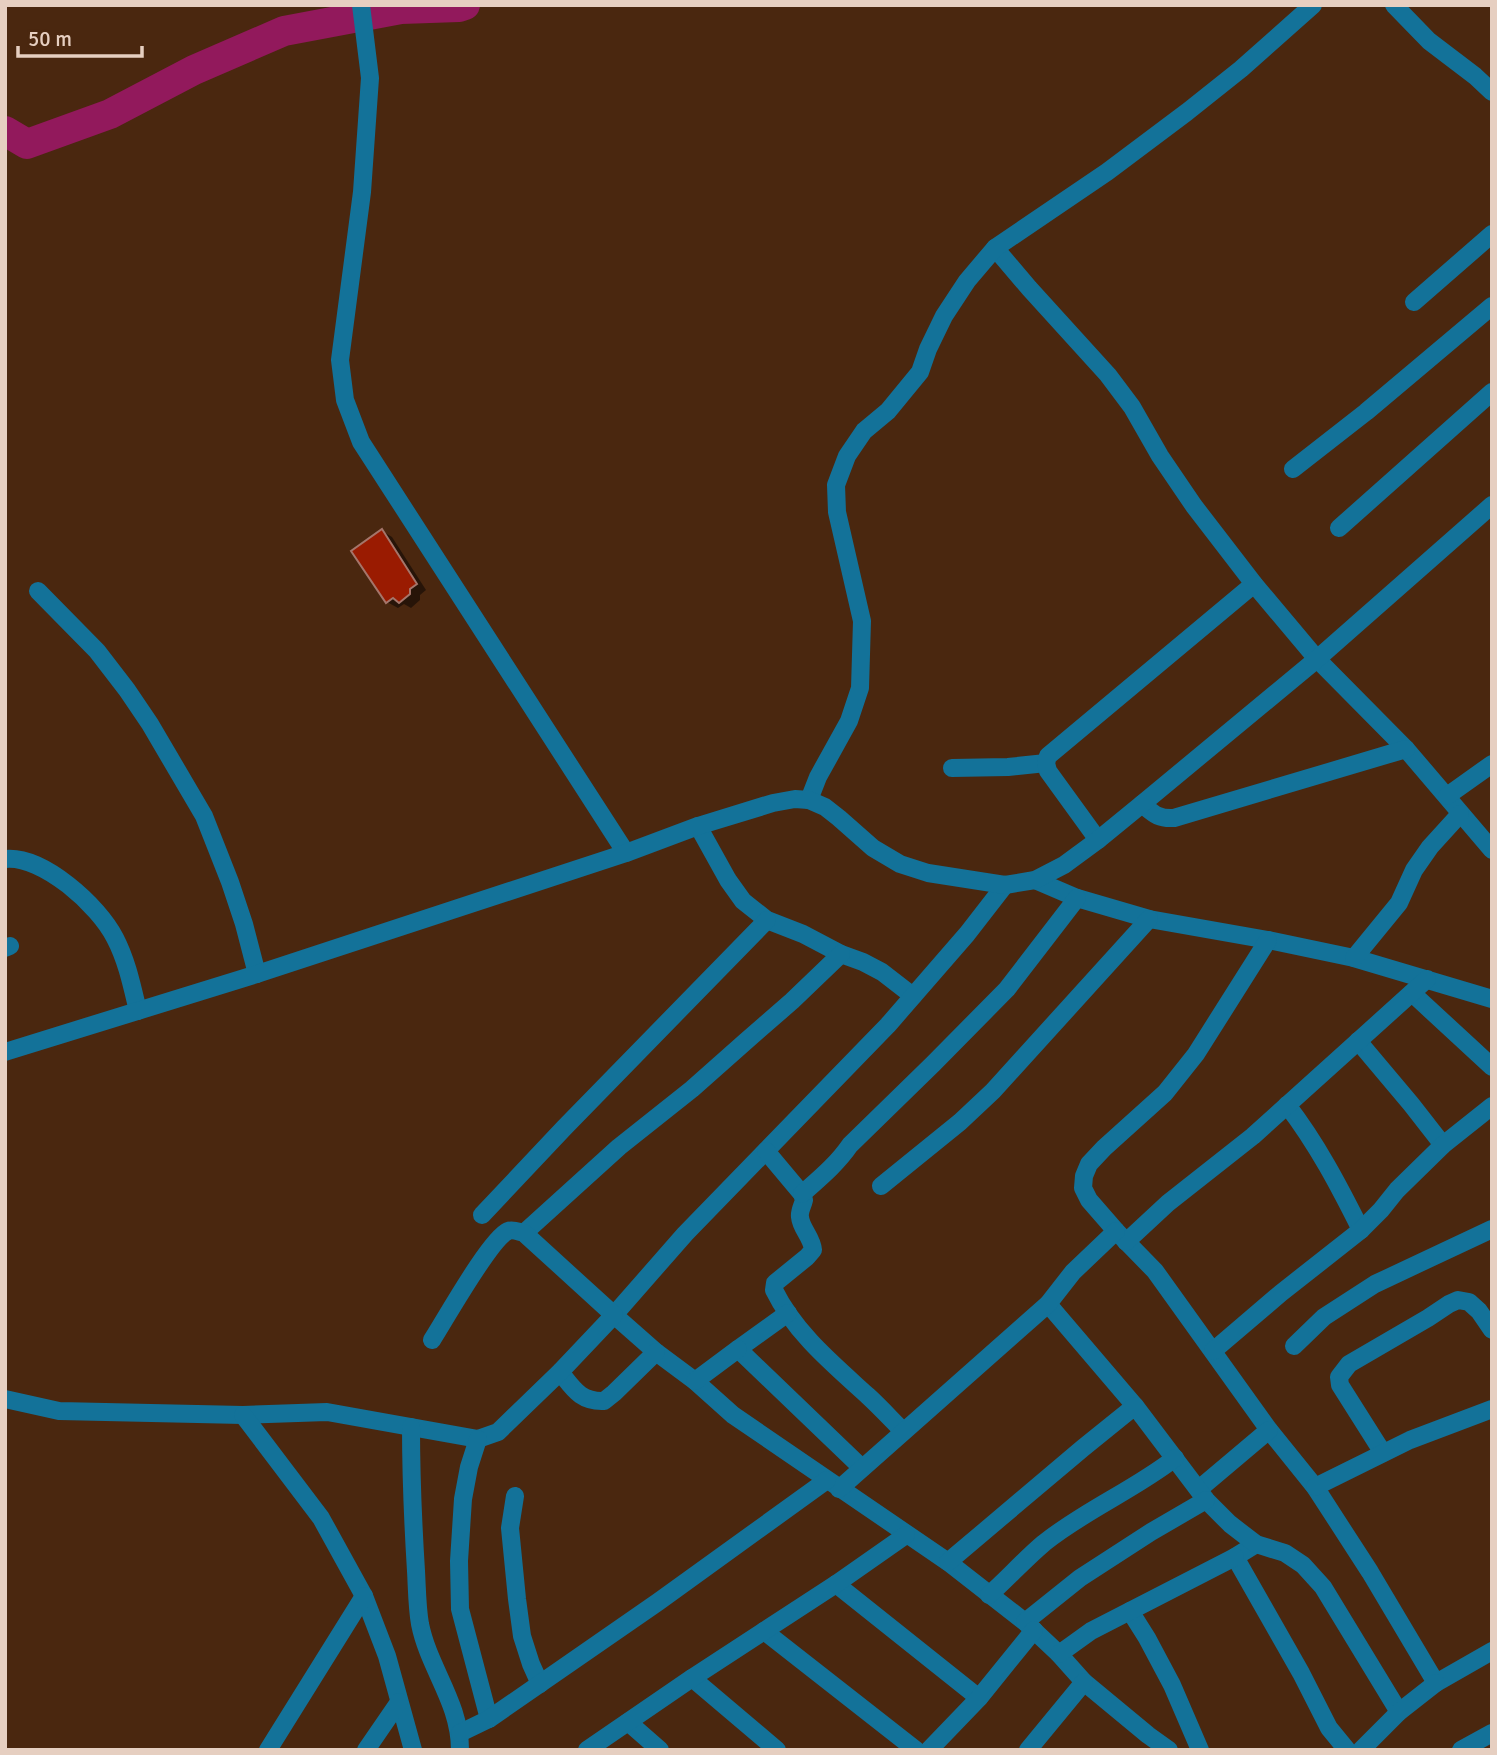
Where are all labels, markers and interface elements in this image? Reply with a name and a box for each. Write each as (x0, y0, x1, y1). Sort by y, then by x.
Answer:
scale bar (18, 14, 142, 58)
text: 50 m (28, 26, 72, 52)

